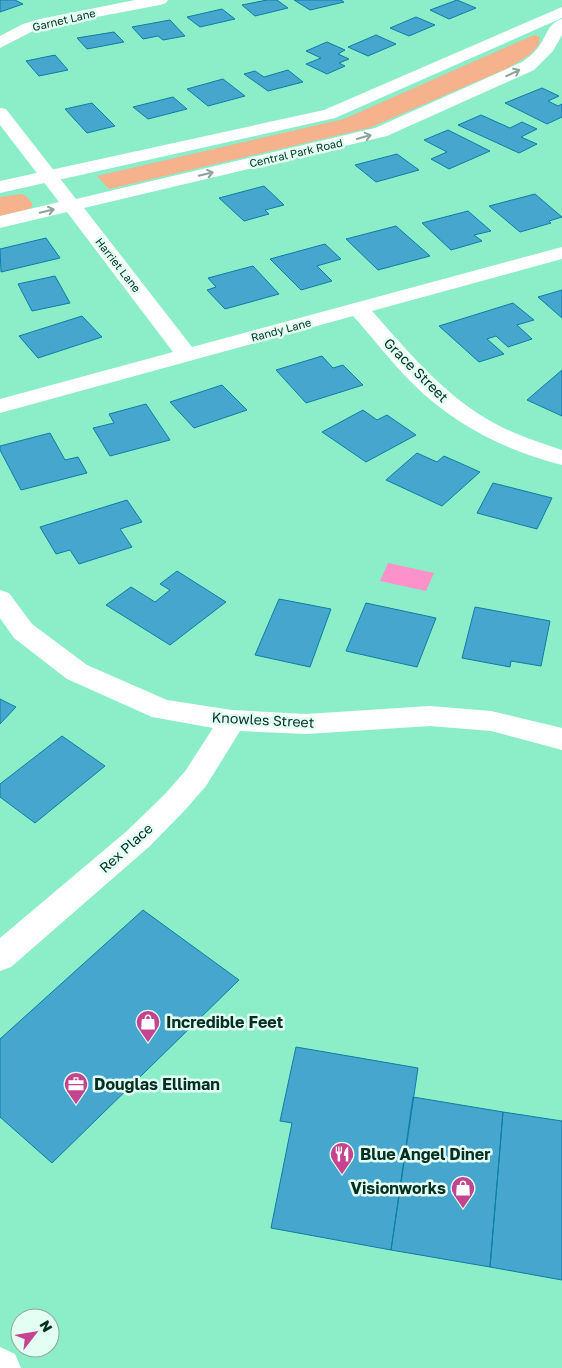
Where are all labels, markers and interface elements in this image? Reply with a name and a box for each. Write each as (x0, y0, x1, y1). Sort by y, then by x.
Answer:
street label: Garnet Lane (31, 6, 97, 33)
one-way arrow (505, 68, 520, 78)
one-way arrow (356, 131, 372, 141)
street label: Central Park Road (248, 135, 344, 170)
one-way arrow (197, 169, 213, 178)
one-way arrow (39, 206, 55, 215)
street label: Harriet Lane (93, 235, 144, 294)
street label: Randy Lane (249, 315, 312, 344)
street label: Grace Street (381, 334, 452, 405)
street label: Knowles Street (211, 708, 315, 731)
street label: Rex Place (96, 819, 156, 876)
shop icon: Incredible Feet (135, 1009, 161, 1043)
place label: Incredible Feet (166, 1012, 283, 1032)
office icon: Douglas Elliman (63, 1071, 89, 1105)
place label: Douglas Elliman (94, 1074, 220, 1094)
restaurant icon: Blue Angel Diner (329, 1141, 355, 1175)
place label: Blue Angel Diner (360, 1144, 490, 1164)
shop icon: Visionworks (450, 1175, 476, 1209)
place label: Visionworks (351, 1178, 446, 1198)
north arrow (10, 1308, 60, 1358)
text: N (37, 1317, 57, 1335)

